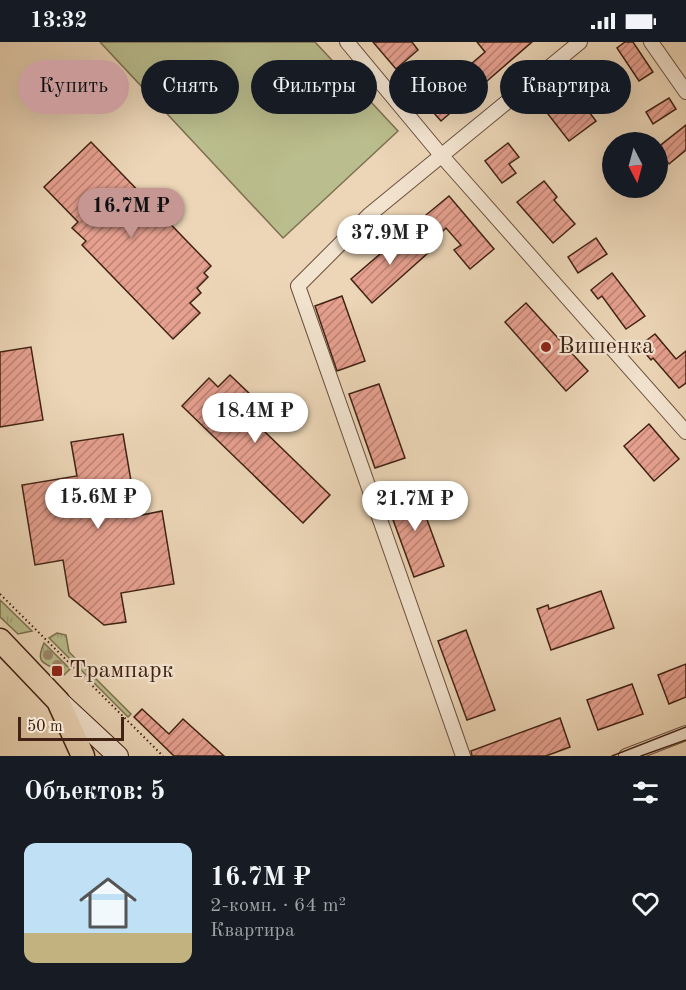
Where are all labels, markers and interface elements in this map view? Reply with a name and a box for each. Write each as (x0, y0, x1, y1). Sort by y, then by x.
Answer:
text: 13:32 (30, 10, 87, 32)
chip: Купить (18, 60, 129, 114)
chip: Снять (141, 60, 239, 114)
chip: Фильтры (251, 60, 377, 114)
chip: Новое (389, 60, 488, 114)
chip: Квартира (500, 60, 631, 114)
north arrow (602, 132, 668, 198)
map controls (602, 132, 668, 198)
pin: 16.7M ₽ (76, 188, 186, 239)
text: 16.7M ₽ (92, 197, 170, 217)
pin: 37.9M ₽ (335, 215, 445, 266)
text: 37.9M ₽ (351, 224, 429, 244)
place label: Вишенка (558, 335, 654, 359)
marker: Вишенка (539, 340, 553, 354)
pin: 18.4M ₽ (200, 393, 310, 444)
text: 18.4M ₽ (216, 402, 294, 422)
pin: 15.6M ₽ (43, 479, 153, 530)
pin: 21.7M ₽ (360, 481, 470, 532)
text: 15.6M ₽ (59, 488, 137, 508)
text: 21.7M ₽ (376, 490, 454, 510)
place label: Трампарк (69, 659, 174, 683)
marker: Трампарк (50, 664, 64, 678)
scale bar (18, 714, 124, 742)
text: 50 m (27, 719, 63, 735)
icon: filters (629, 776, 662, 809)
text: Объектов: 5 (24, 779, 165, 805)
text: 16.7M ₽ (210, 865, 311, 891)
icon: home (72, 867, 144, 939)
icon: heart (629, 887, 662, 920)
text: 2-комн. · 64 m² (210, 896, 346, 916)
text: Квартира (210, 921, 295, 941)

